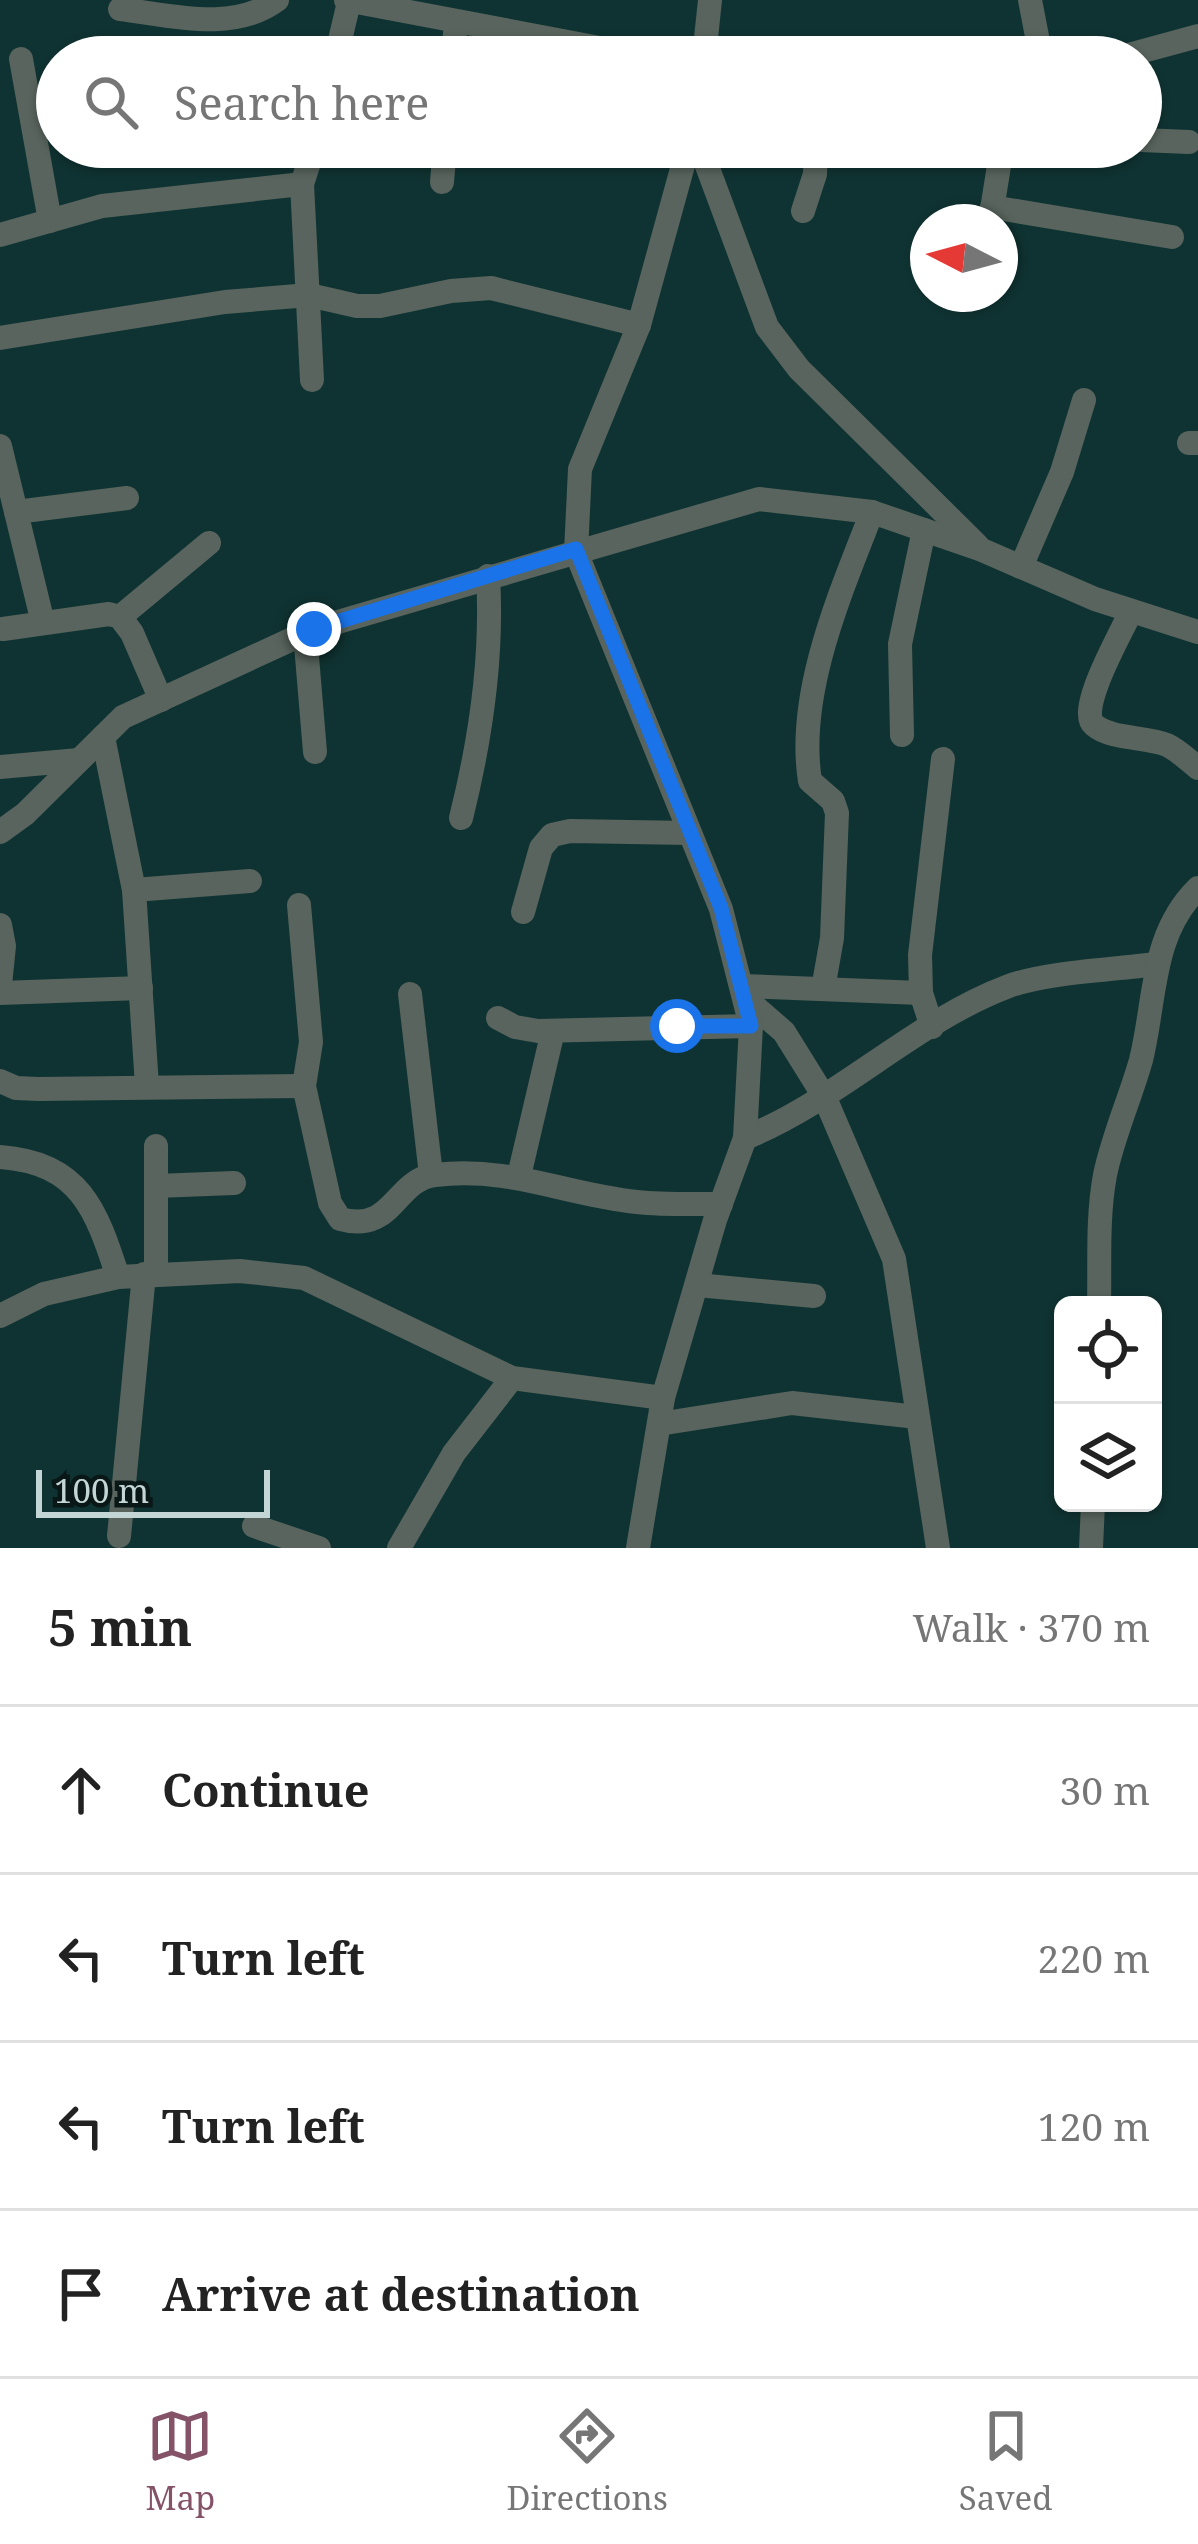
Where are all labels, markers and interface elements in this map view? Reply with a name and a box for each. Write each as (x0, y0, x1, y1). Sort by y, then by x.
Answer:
search box (36, 36, 1162, 168)
icon: search (78, 69, 144, 135)
text: Search here (174, 72, 429, 133)
north arrow (910, 204, 1018, 312)
route end (287, 602, 341, 656)
route start (650, 999, 704, 1053)
map controls (1054, 1296, 1162, 1512)
button: locate (1054, 1296, 1162, 1404)
button: layers (1054, 1404, 1162, 1512)
scale bar (36, 1464, 270, 1517)
text: 100 m (54, 1468, 149, 1513)
text: 5 min (48, 1591, 192, 1661)
text: Walk · 370 m (913, 1600, 1150, 1653)
icon: ahead (48, 1757, 114, 1823)
text: Continue (162, 1759, 370, 1820)
text: 30 m (1059, 1763, 1150, 1816)
icon: left (48, 1925, 114, 1991)
text: Turn left (162, 1927, 365, 1988)
text: 220 m (1038, 1931, 1150, 1984)
icon: left (48, 2093, 114, 2159)
text: Turn left (162, 2095, 365, 2156)
text: 120 m (1038, 2099, 1150, 2152)
icon: arrive (48, 2261, 114, 2327)
text: Arrive at destination (162, 2263, 640, 2324)
tab: Map (146, 2403, 215, 2520)
tab: Directions (506, 2403, 668, 2520)
tab: Saved (959, 2403, 1052, 2520)

